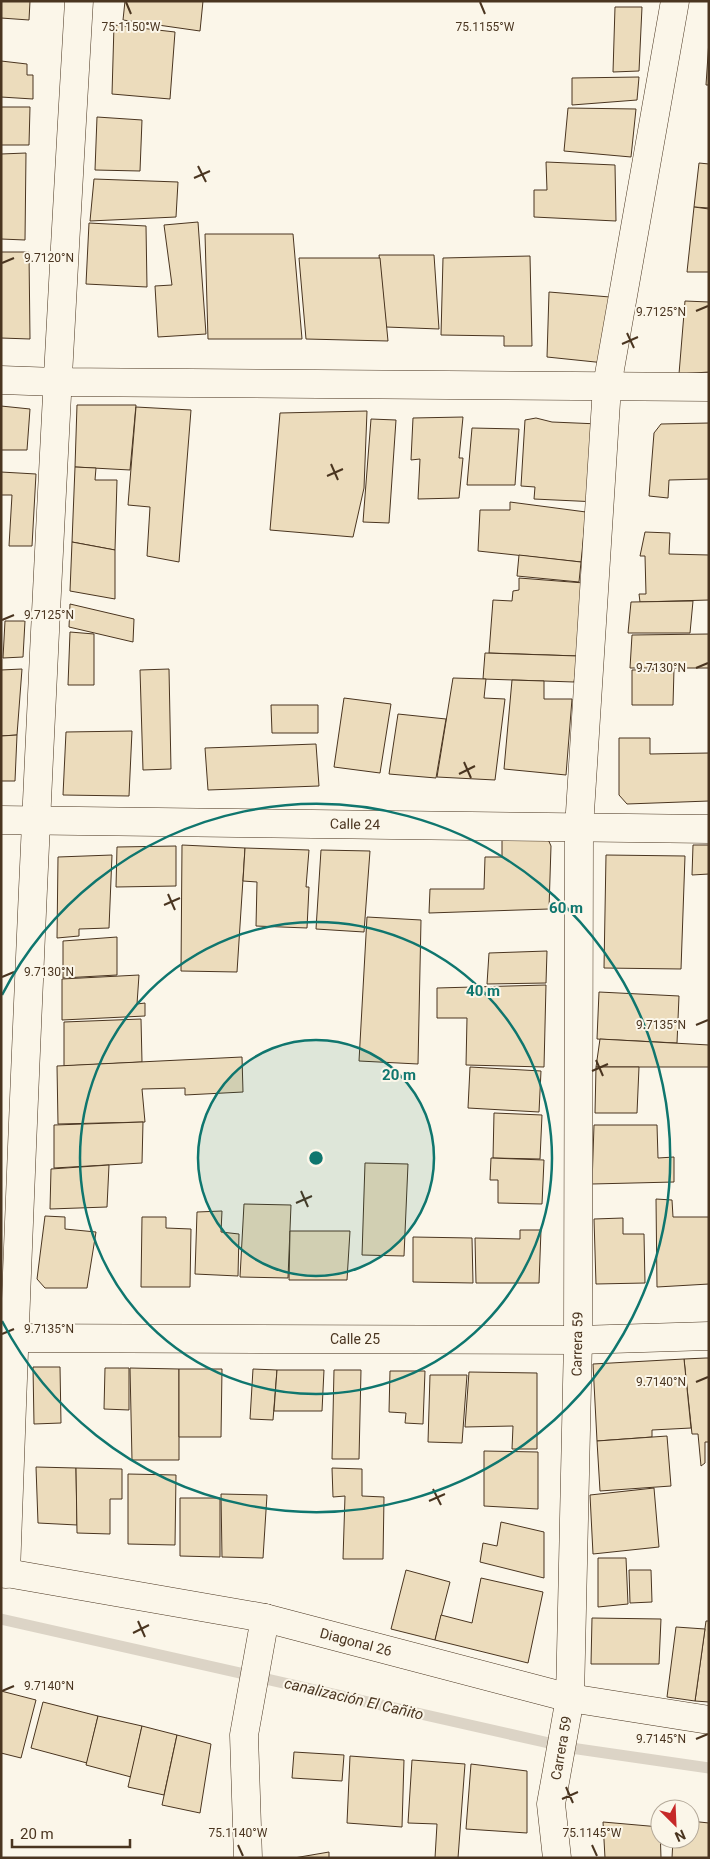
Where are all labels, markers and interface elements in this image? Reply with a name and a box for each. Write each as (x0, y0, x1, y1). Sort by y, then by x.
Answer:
text: 75.1150°W (102, 20, 161, 34)
text: 75.1155°W (456, 20, 515, 34)
text: 9.7120°N (24, 251, 74, 265)
text: 9.7125°N (636, 305, 686, 319)
text: 9.7125°N (24, 608, 74, 622)
text: 9.7130°N (636, 661, 686, 675)
street label: Calle 24 (330, 816, 380, 832)
text: 60 m (549, 899, 583, 917)
text: 9.7130°N (24, 965, 74, 979)
text: 40 m (466, 982, 500, 1000)
text: 9.7135°N (636, 1018, 686, 1032)
text: 20 m (382, 1066, 416, 1084)
centre of rings (307, 1149, 325, 1167)
street label: Carrera 59 (568, 1311, 586, 1377)
text: 9.7135°N (24, 1322, 74, 1336)
street label: Calle 25 (330, 1331, 380, 1347)
text: 9.7140°N (636, 1375, 686, 1389)
street label: Diagonal 26 (318, 1625, 394, 1659)
water label: canalización El Cañito (283, 1674, 425, 1724)
text: 9.7140°N (24, 1679, 74, 1693)
street label: Carrera 59 (547, 1715, 575, 1781)
text: 9.7145°N (636, 1732, 686, 1746)
north arrow (650, 1799, 700, 1849)
scale bar (12, 1816, 130, 1848)
text: 20 m (20, 1825, 54, 1843)
text: 75.1140°W (209, 1826, 268, 1840)
text: 75.1145°W (563, 1826, 622, 1840)
text: N (673, 1827, 688, 1845)

